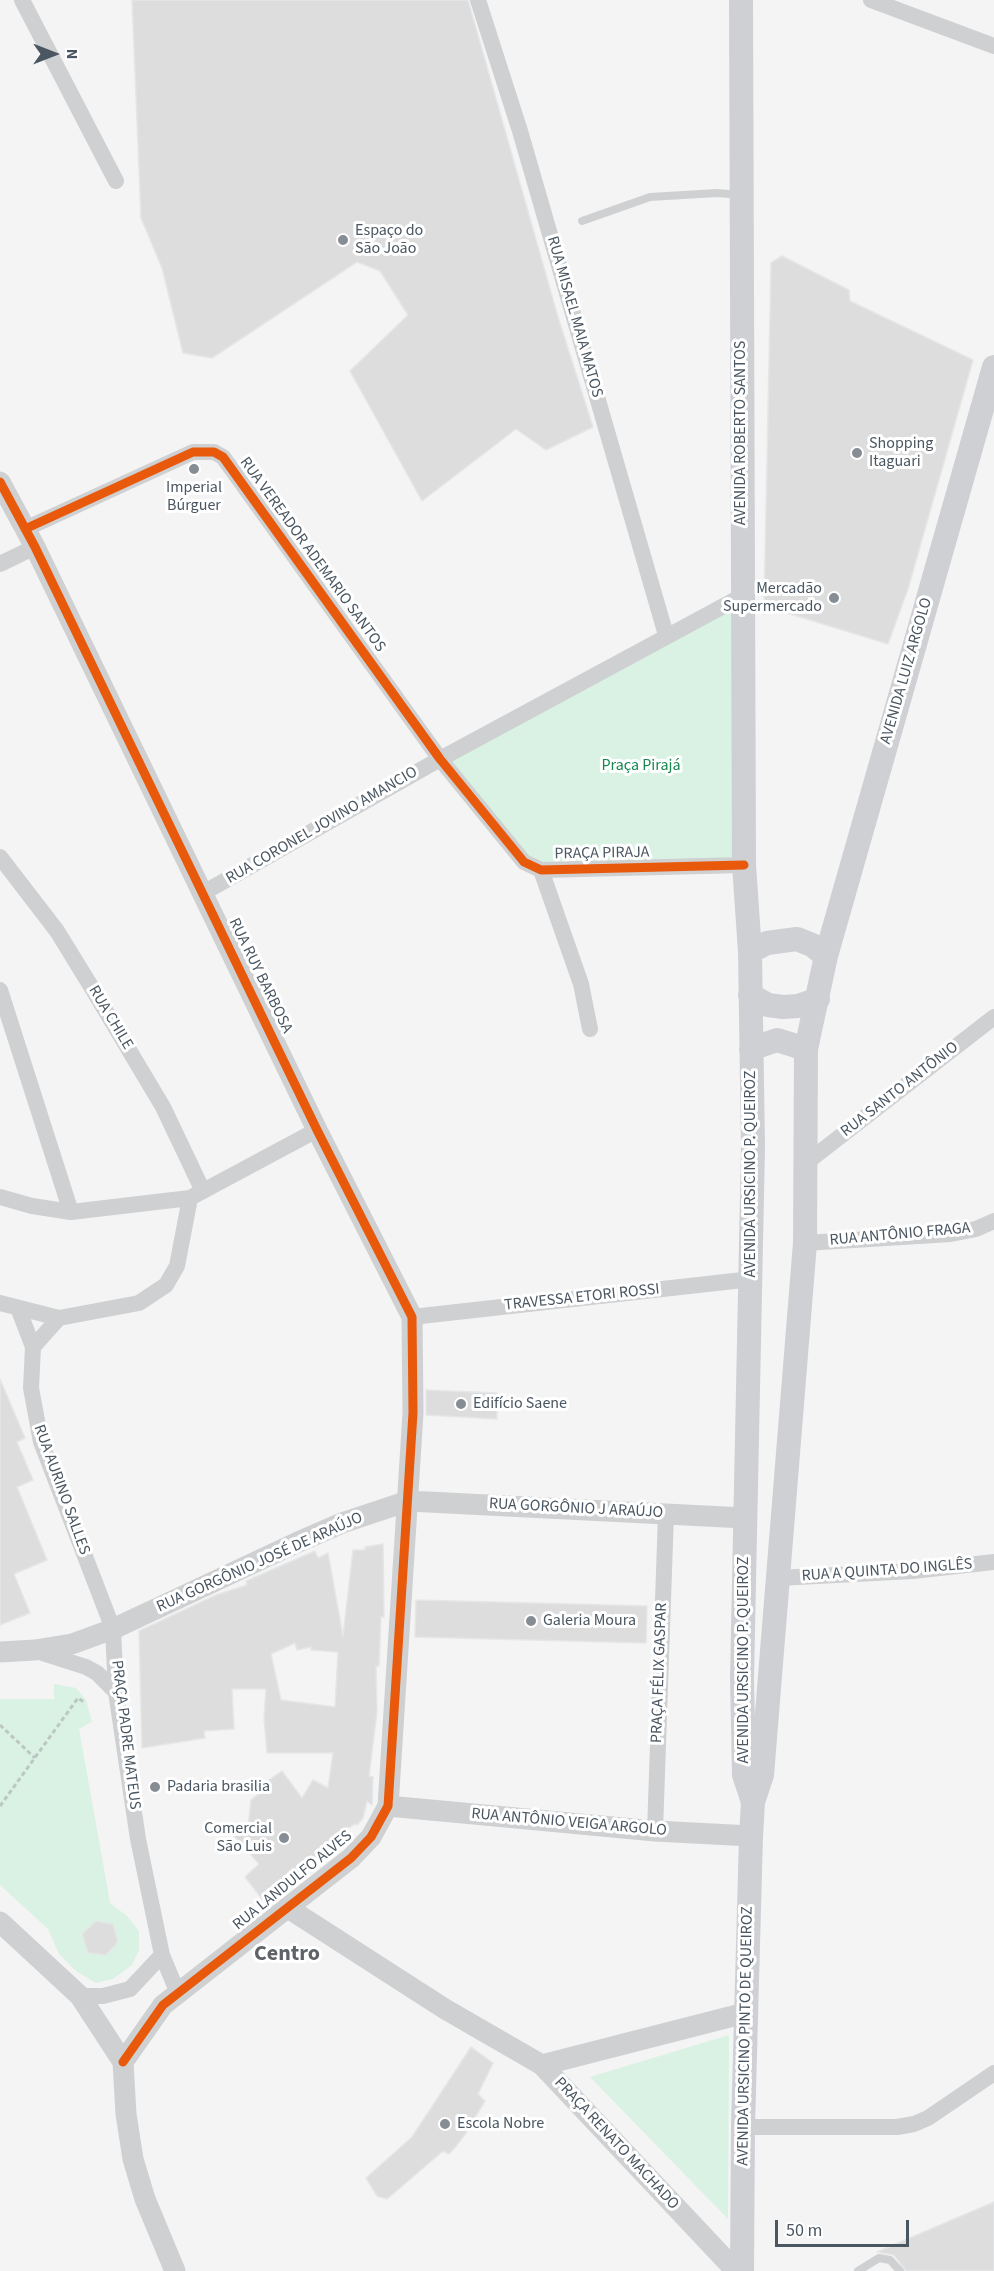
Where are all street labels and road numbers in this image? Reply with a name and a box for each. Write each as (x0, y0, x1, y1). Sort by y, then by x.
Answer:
street label: RUA MISAEL MAIA MATOS (542, 234, 606, 400)
street label: AVENIDA ROBERTO SANTOS (731, 341, 751, 525)
street label: RUA VEREADOR ADEMARIO SANTOS (235, 454, 389, 656)
street label: AVENIDA LUIZ ARGOLO (877, 596, 937, 746)
street label: RUA CORONEL JOVINO AMANCIO (223, 763, 421, 889)
street label: PRAÇA PIRAJA (554, 844, 650, 864)
street label: RUA RUY BARBOSA (224, 915, 296, 1037)
street label: RUA CHILE (83, 983, 137, 1053)
street label: RUA SANTO ANTÔNIO (837, 1038, 963, 1142)
street label: AVENIDA URSICINO P. QUEIROZ (741, 1071, 761, 1277)
street label: RUA ANTÔNIO FRAGA (829, 1219, 971, 1251)
street label: TRAVESSA ETORI ROSSI (503, 1280, 661, 1316)
street label: RUA AURINO SALLES (29, 1422, 93, 1558)
street label: RUA GORGÔNIO J ARAÚJO (488, 1495, 664, 1523)
street label: RUA GORGÔNIO JOSÉ DE ARAÚJO (154, 1509, 366, 1617)
street label: RUA A QUINTA DO INGLÊS (801, 1555, 973, 1587)
street label: AVENIDA URSICINO P. QUEIROZ (734, 1557, 754, 1763)
street label: PRAÇA FÉLIX GASPAR (648, 1602, 672, 1744)
street label: PRAÇA PADRE MATEUS (106, 1659, 144, 1811)
street label: RUA ANTÔNIO VEIGA ARGOLO (470, 1805, 668, 1841)
street label: RUA LANDULFO ALVES (229, 1827, 357, 1935)
street label: AVENIDA URSICINO PINTO DE QUEIROZ (734, 1906, 758, 2166)
street label: PRAÇA RENATO MACHADO (550, 2074, 682, 2214)

